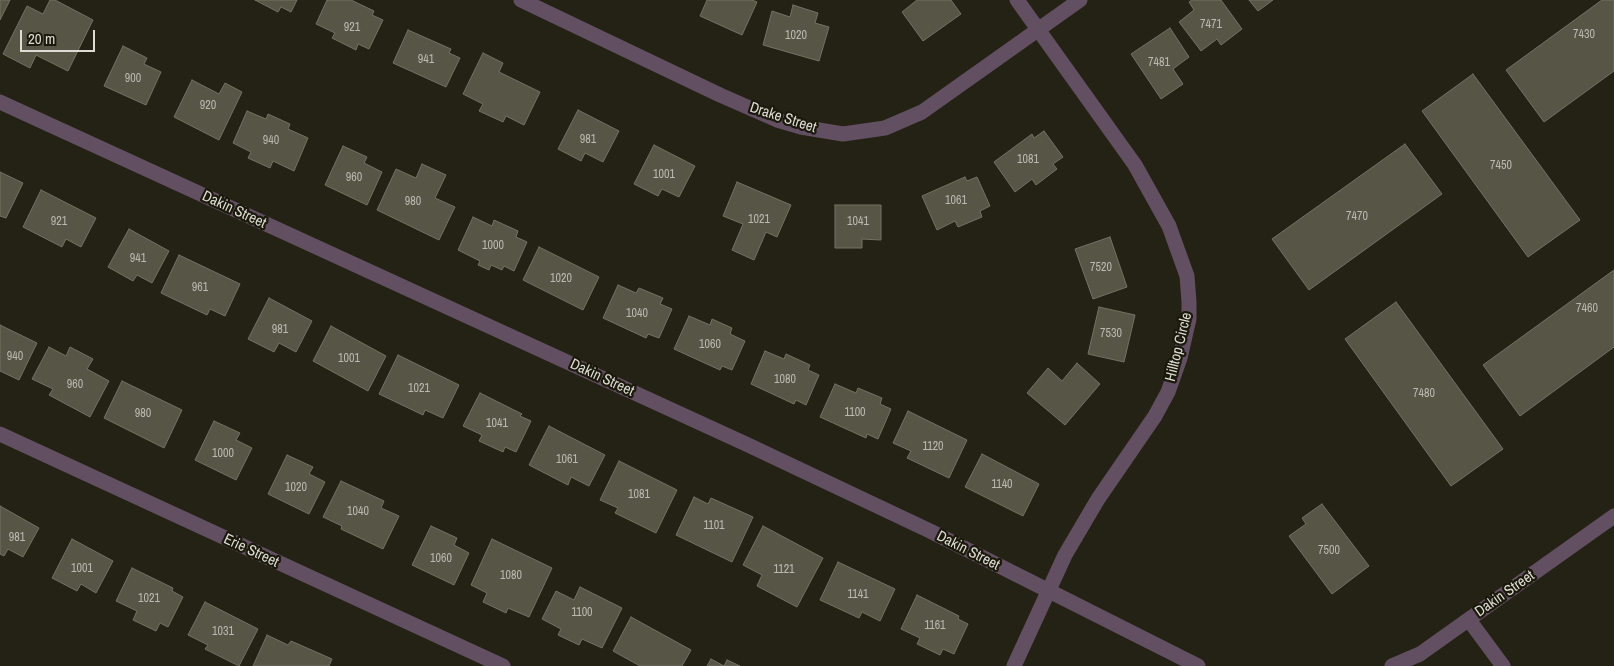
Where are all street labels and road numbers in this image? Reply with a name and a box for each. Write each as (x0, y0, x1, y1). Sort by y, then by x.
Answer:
street label: Drake Street (747, 99, 819, 137)
street label: Dakin Street (199, 187, 269, 233)
street label: Hilltop Circle (1162, 311, 1196, 383)
street label: Dakin Street (567, 355, 637, 401)
street label: Dakin Street (933, 527, 1003, 575)
street label: Erie Street (221, 530, 281, 572)
street label: Dakin Street (1472, 567, 1538, 621)

